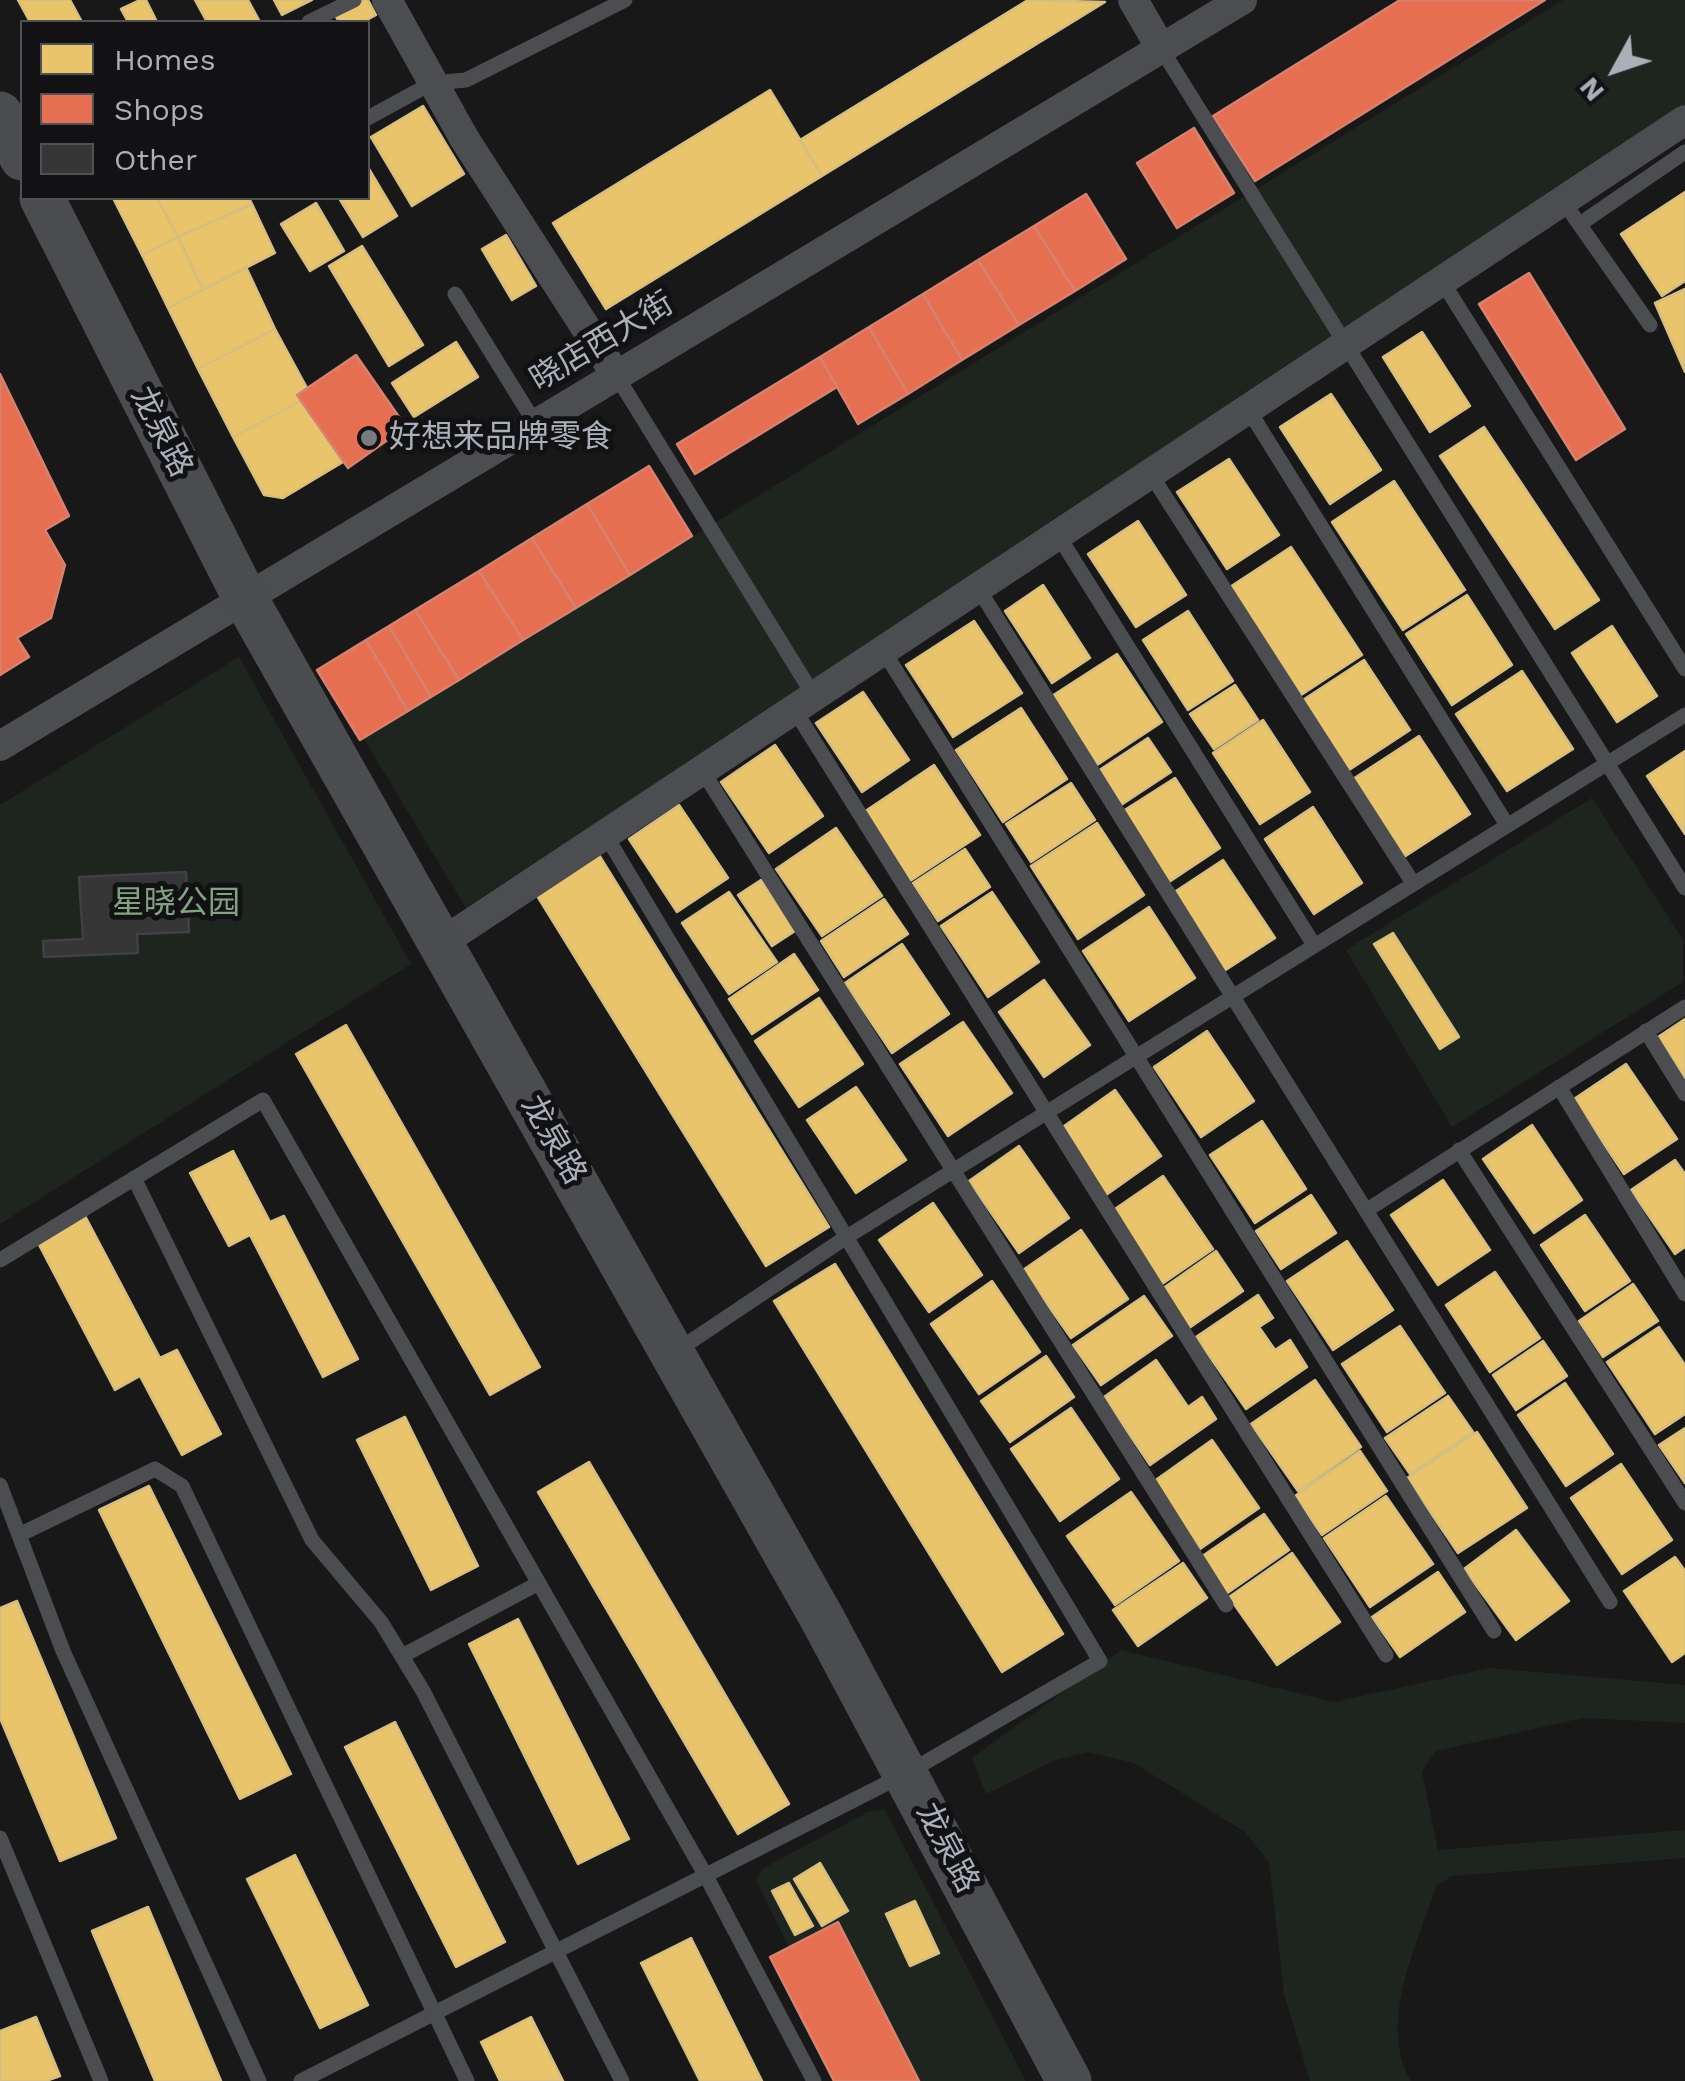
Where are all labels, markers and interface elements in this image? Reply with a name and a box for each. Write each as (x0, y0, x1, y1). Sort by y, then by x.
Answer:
legend (20, 20, 370, 200)
north arrow (1565, 20, 1665, 120)
text: Homes (114, 42, 216, 77)
text: N (1572, 71, 1611, 108)
text: Shops (114, 92, 204, 127)
text: Other (114, 142, 197, 177)
street label: 晓店西大街 (524, 284, 680, 400)
street label: 龙泉路 (122, 381, 200, 483)
place label: 好想来品牌零食 (389, 419, 613, 457)
marker: 好想来品牌零食 (358, 427, 380, 449)
park label: 星晓公园 (112, 885, 240, 923)
street label: 龙泉路 (512, 1089, 594, 1191)
street label: 龙泉路 (908, 1797, 986, 1899)

